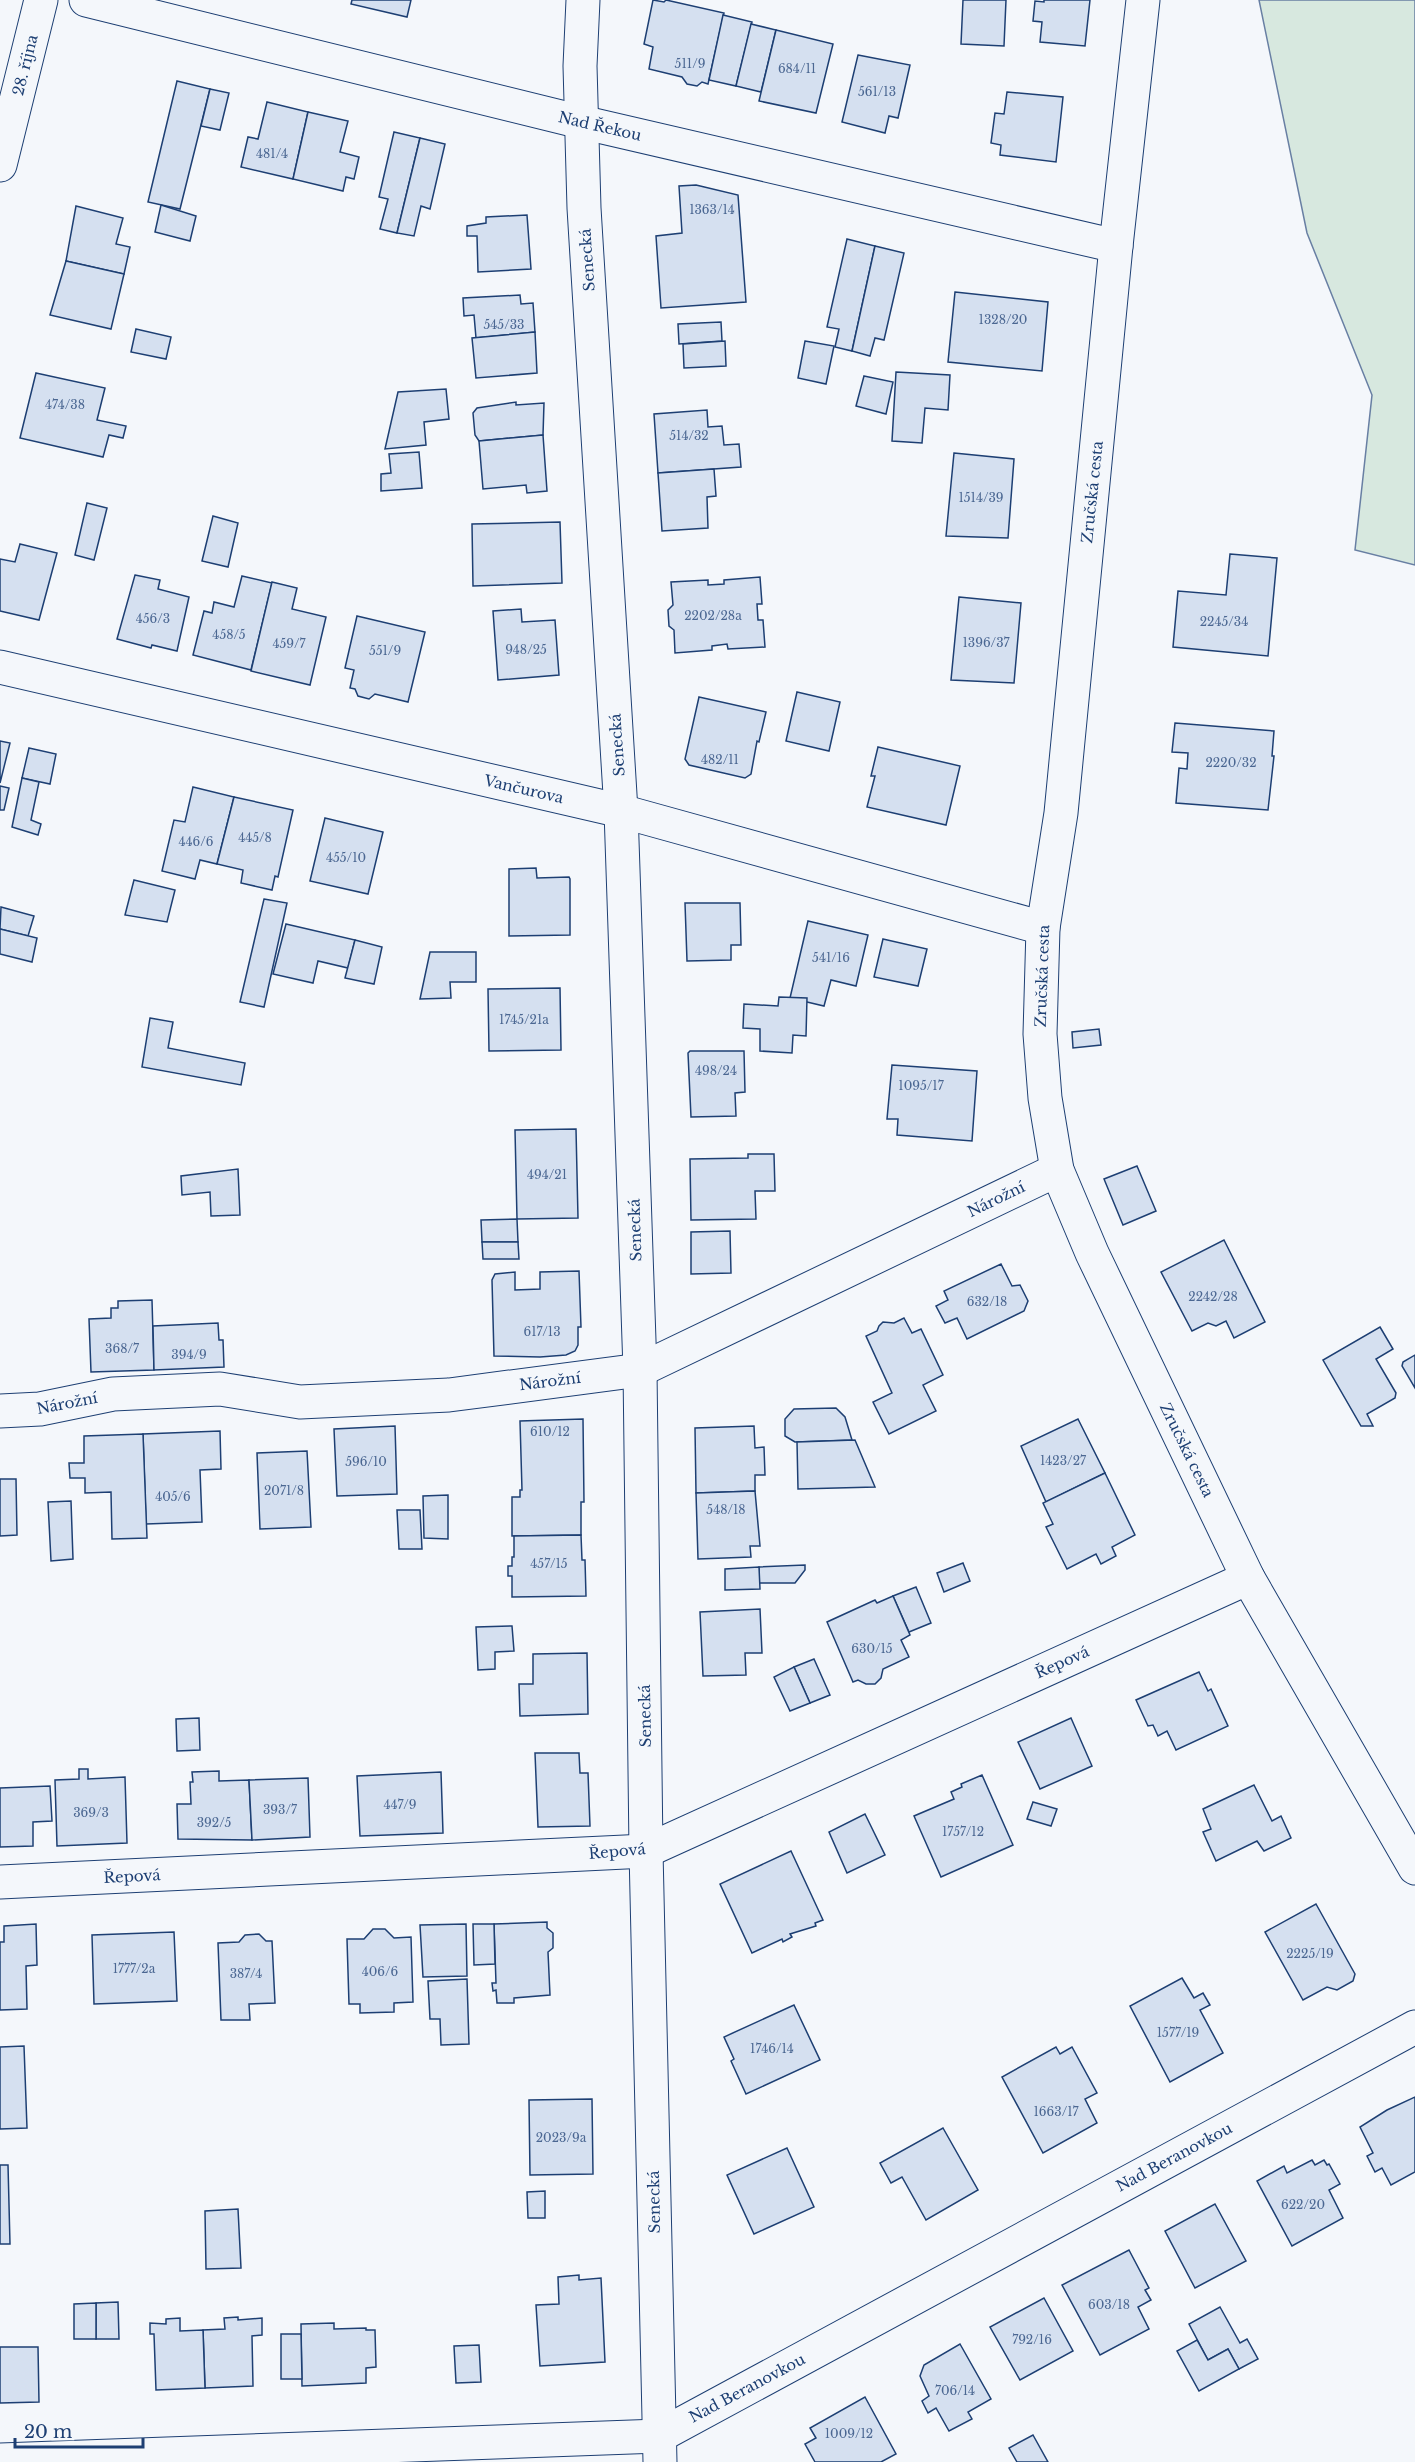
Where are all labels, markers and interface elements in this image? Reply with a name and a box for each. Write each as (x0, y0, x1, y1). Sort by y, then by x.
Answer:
street label: 28. října (8, 32, 42, 97)
house number: 511/9 (675, 56, 705, 71)
house number: 684/11 (778, 61, 816, 76)
house number: 561/13 (858, 84, 896, 99)
street label: Nad Řekou (557, 107, 643, 145)
house number: 481/4 (256, 146, 288, 161)
house number: 1363/14 (689, 202, 735, 217)
street label: Senecká (575, 227, 599, 292)
house number: 1328/20 (979, 312, 1027, 327)
house number: 545/33 (484, 317, 524, 332)
house number: 474/38 (45, 397, 85, 412)
house number: 514/32 (669, 428, 709, 443)
street label: Zručská cesta (1077, 439, 1107, 544)
house number: 1514/39 (958, 490, 1004, 505)
house number: 2202/28a (684, 608, 742, 623)
house number: 456/3 (136, 611, 170, 626)
house number: 2245/34 (1200, 614, 1248, 629)
house number: 458/5 (212, 627, 246, 642)
house number: 1396/37 (962, 635, 1011, 650)
house number: 459/7 (272, 636, 307, 651)
house number: 948/25 (505, 642, 547, 657)
house number: 551/9 (369, 643, 401, 658)
street label: Senecká (605, 712, 629, 777)
house number: 482/11 (701, 752, 739, 767)
house number: 2220/32 (1205, 755, 1257, 770)
street label: Vančurova (481, 770, 566, 808)
house number: 445/8 (238, 830, 272, 845)
house number: 446/6 (179, 834, 214, 849)
house number: 455/10 (326, 850, 366, 865)
street label: Zručská cesta (1031, 924, 1053, 1028)
house number: 541/16 (812, 950, 850, 965)
house number: 1745/21a (499, 1012, 549, 1027)
house number: 498/24 (695, 1063, 737, 1078)
house number: 1095/17 (898, 1078, 945, 1093)
house number: 494/21 (527, 1167, 567, 1182)
street label: Nárožní (964, 1177, 1029, 1221)
street label: Senecká (624, 1198, 646, 1262)
house number: 2242/28 (1188, 1289, 1238, 1304)
house number: 632/18 (967, 1294, 1007, 1309)
house number: 617/13 (523, 1324, 561, 1339)
house number: 368/7 (105, 1341, 140, 1356)
house number: 394/9 (171, 1347, 207, 1362)
street label: Nárožní (518, 1368, 583, 1394)
street label: Nárožní (35, 1388, 100, 1418)
street label: Zručská cesta (1156, 1400, 1218, 1501)
house number: 610/12 (530, 1424, 570, 1439)
house number: 1423/27 (1040, 1453, 1087, 1468)
house number: 596/10 (345, 1454, 387, 1469)
house number: 2071/8 (264, 1483, 304, 1498)
house number: 405/6 (155, 1489, 191, 1504)
house number: 548/18 (706, 1502, 746, 1517)
house number: 457/15 (530, 1556, 568, 1571)
house number: 630/15 (851, 1641, 893, 1656)
street label: Řepová (1032, 1641, 1093, 1682)
street label: Senecká (635, 1684, 655, 1748)
house number: 447/9 (383, 1797, 417, 1812)
house number: 393/7 (263, 1802, 298, 1817)
house number: 369/3 (73, 1805, 109, 1820)
house number: 392/5 (197, 1815, 232, 1830)
house number: 1757/12 (942, 1824, 984, 1839)
street label: Řepová (588, 1839, 647, 1863)
street label: Řepová (103, 1865, 162, 1887)
house number: 2225/19 (1286, 1946, 1334, 1961)
house number: 1777/2a (113, 1961, 156, 1976)
house number: 406/6 (362, 1964, 399, 1979)
house number: 387/4 (230, 1966, 262, 1981)
house number: 1577/19 (1157, 2025, 1199, 2040)
house number: 1746/14 (750, 2041, 794, 2056)
house number: 1663/17 (1033, 2104, 1080, 2119)
street label: Nad Beranovkou (1113, 2118, 1235, 2196)
house number: 2023/9a (536, 2130, 587, 2145)
street label: Senecká (644, 2170, 664, 2234)
house number: 622/20 (1281, 2197, 1325, 2212)
house number: 603/18 (1088, 2297, 1130, 2312)
house number: 792/16 (1012, 2332, 1052, 2347)
street label: Nad Beranovkou (686, 2349, 808, 2427)
house number: 706/14 (935, 2383, 975, 2398)
scale bar (15, 2411, 142, 2449)
text: 20 m (24, 2421, 72, 2443)
house number: 1009/12 (825, 2426, 873, 2441)

